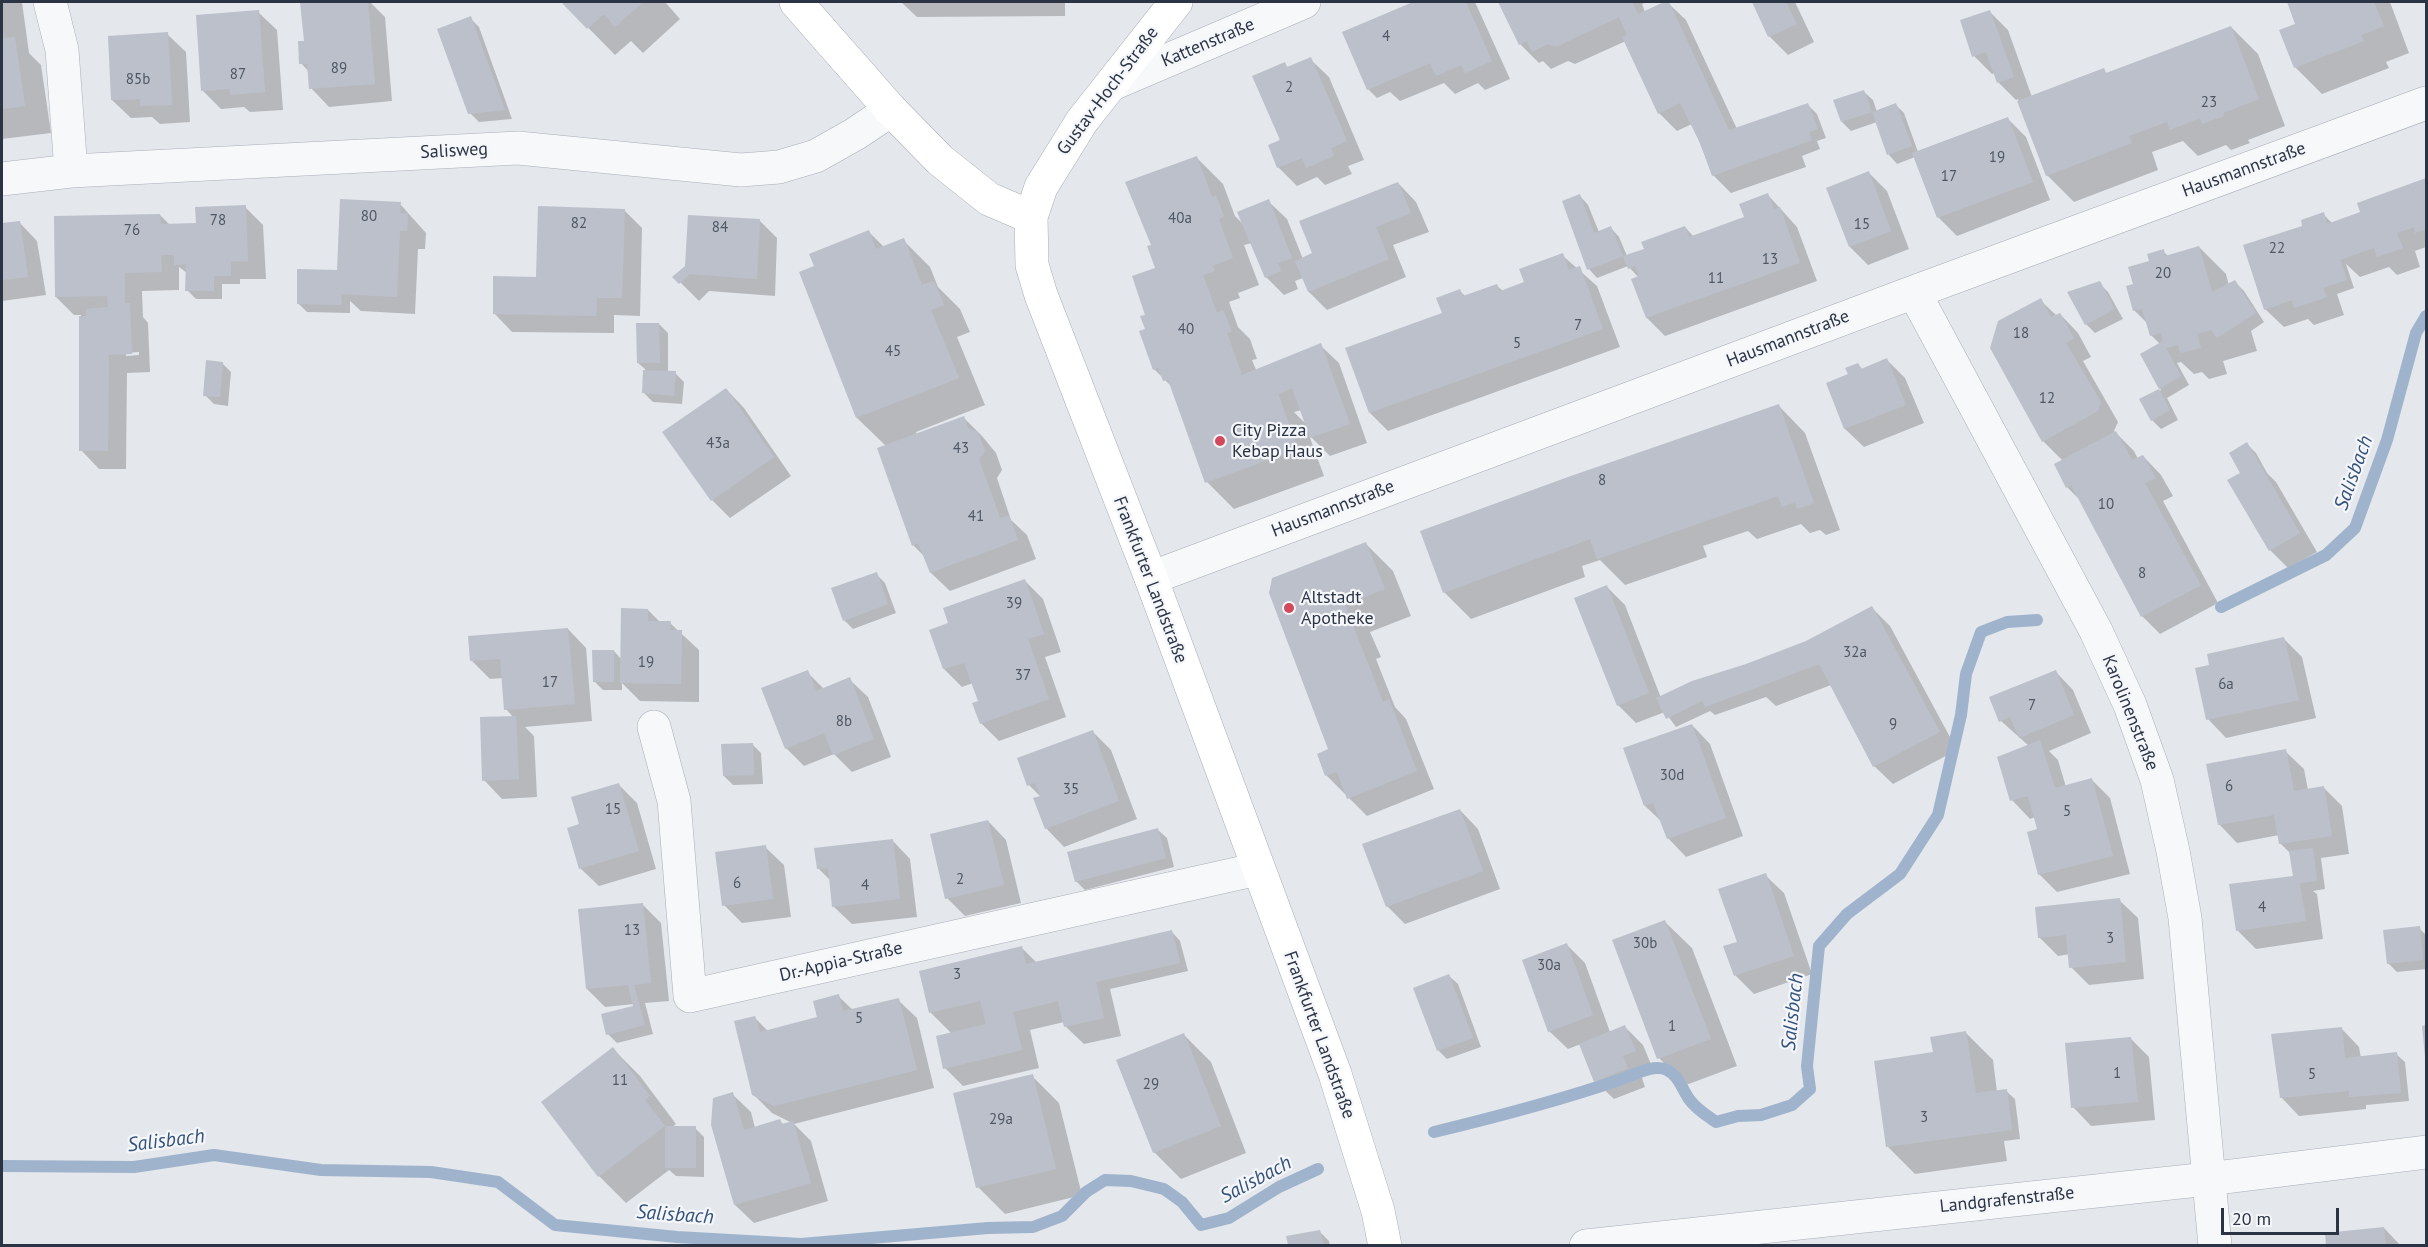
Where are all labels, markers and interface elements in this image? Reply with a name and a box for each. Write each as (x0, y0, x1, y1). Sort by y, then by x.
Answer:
street label: Kattenstraße (1158, 14, 1258, 72)
street label: Gustav-Hoch-Straße (1053, 23, 1163, 159)
house number: 4 (1382, 28, 1390, 46)
house number: 89 (331, 60, 347, 78)
house number: 87 (230, 66, 246, 84)
house number: 85b (126, 71, 150, 89)
house number: 2 (1285, 79, 1293, 97)
house number: 23 (2201, 94, 2217, 112)
street label: Salisweg (420, 138, 488, 164)
street label: Hausmannstraße (2179, 138, 2309, 202)
house number: 19 (1989, 149, 2005, 167)
house number: 17 (1941, 168, 1957, 186)
house number: 80 (361, 208, 377, 226)
house number: 40a (1168, 210, 1192, 228)
house number: 78 (210, 212, 226, 230)
house number: 82 (571, 215, 587, 233)
house number: 15 (1854, 216, 1870, 234)
house number: 84 (712, 219, 728, 237)
house number: 76 (124, 222, 140, 240)
house number: 22 (2269, 240, 2285, 258)
house number: 13 (1762, 251, 1778, 269)
house number: 20 (2155, 265, 2171, 283)
house number: 11 (1708, 270, 1724, 288)
street label: Hausmannstraße (1723, 306, 1853, 372)
house number: 7 (1574, 317, 1582, 335)
house number: 40 (1178, 321, 1194, 339)
house number: 18 (2013, 325, 2029, 343)
house number: 5 (1513, 335, 1521, 353)
house number: 45 (885, 343, 901, 361)
house number: 12 (2039, 390, 2055, 408)
place label: City Pizza Kebap Haus (1232, 420, 1323, 462)
water label: Salisbach (2329, 432, 2379, 514)
marker: City Pizza Kebap Haus (1213, 434, 1227, 448)
house number: 43a (706, 435, 730, 453)
house number: 43 (953, 440, 969, 458)
house number: 8 (1598, 472, 1606, 490)
street label: Hausmannstraße (1268, 476, 1398, 542)
street label: Frankfurter Landstraße (1108, 494, 1192, 666)
house number: 10 (2098, 496, 2114, 514)
house number: 41 (968, 508, 984, 526)
house number: 8 (2138, 565, 2146, 583)
place label: Altstadt Apotheke (1301, 587, 1374, 630)
house number: 39 (1006, 595, 1022, 613)
marker: Altstadt Apotheke (1282, 601, 1296, 615)
house number: 32a (1843, 644, 1867, 662)
street label: Karolinenstraße (2097, 652, 2163, 774)
house number: 19 (638, 654, 654, 672)
house number: 37 (1015, 667, 1031, 685)
house number: 17 (542, 674, 558, 692)
house number: 6a (2218, 676, 2234, 694)
house number: 7 (2028, 697, 2036, 715)
house number: 8b (836, 713, 852, 731)
house number: 9 (1889, 716, 1897, 734)
house number: 30d (1660, 767, 1684, 785)
house number: 6 (2225, 778, 2233, 796)
house number: 35 (1063, 781, 1079, 799)
house number: 15 (605, 801, 621, 819)
house number: 5 (2063, 803, 2071, 821)
house number: 2 (956, 871, 964, 889)
house number: 6 (733, 875, 741, 893)
house number: 4 (861, 877, 869, 895)
house number: 4 (2258, 899, 2266, 917)
house number: 13 (624, 922, 640, 940)
house number: 3 (2106, 930, 2114, 948)
house number: 30b (1633, 935, 1657, 953)
street label: Dr.-Appia-Straße (777, 937, 905, 987)
street label: Frankfurter Landstraße (1279, 948, 1359, 1122)
house number: 30a (1537, 957, 1561, 975)
house number: 3 (953, 966, 961, 984)
water label: Salisbach (1777, 972, 1809, 1052)
house number: 5 (855, 1010, 863, 1028)
house number: 1 (1668, 1018, 1676, 1036)
house number: 1 (2113, 1065, 2121, 1083)
house number: 5 (2308, 1066, 2316, 1084)
house number: 11 (612, 1072, 628, 1090)
house number: 29 (1143, 1076, 1159, 1094)
house number: 3 (1920, 1109, 1928, 1127)
house number: 29a (989, 1111, 1013, 1129)
water label: Salisbach (126, 1124, 206, 1158)
water label: Salisbach (1216, 1151, 1296, 1209)
street label: Landgrafenstraße (1939, 1182, 2075, 1218)
scale bar (2224, 1196, 2342, 1234)
water label: Salisbach (635, 1200, 715, 1230)
text: 20 m (2232, 1207, 2271, 1230)

